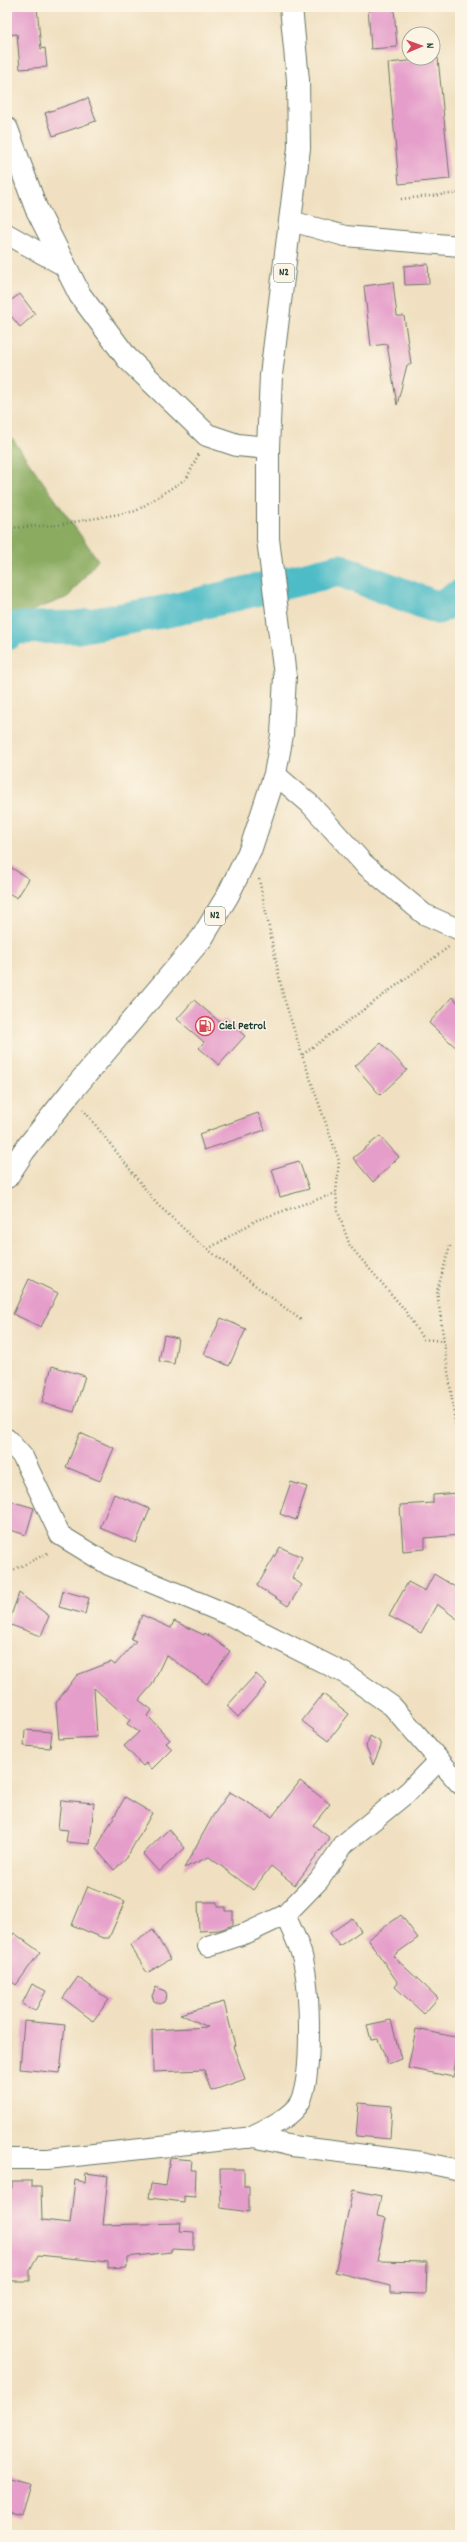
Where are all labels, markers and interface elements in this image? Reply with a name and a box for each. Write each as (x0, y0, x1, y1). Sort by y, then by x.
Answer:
north arrow (401, 26, 441, 66)
text: N (421, 43, 437, 49)
road number: N2 (274, 264, 294, 282)
road number: N2 (205, 907, 225, 925)
fuel station icon: Ciel Petrol (194, 1015, 216, 1037)
place label: Ciel Petrol (219, 1018, 266, 1035)

